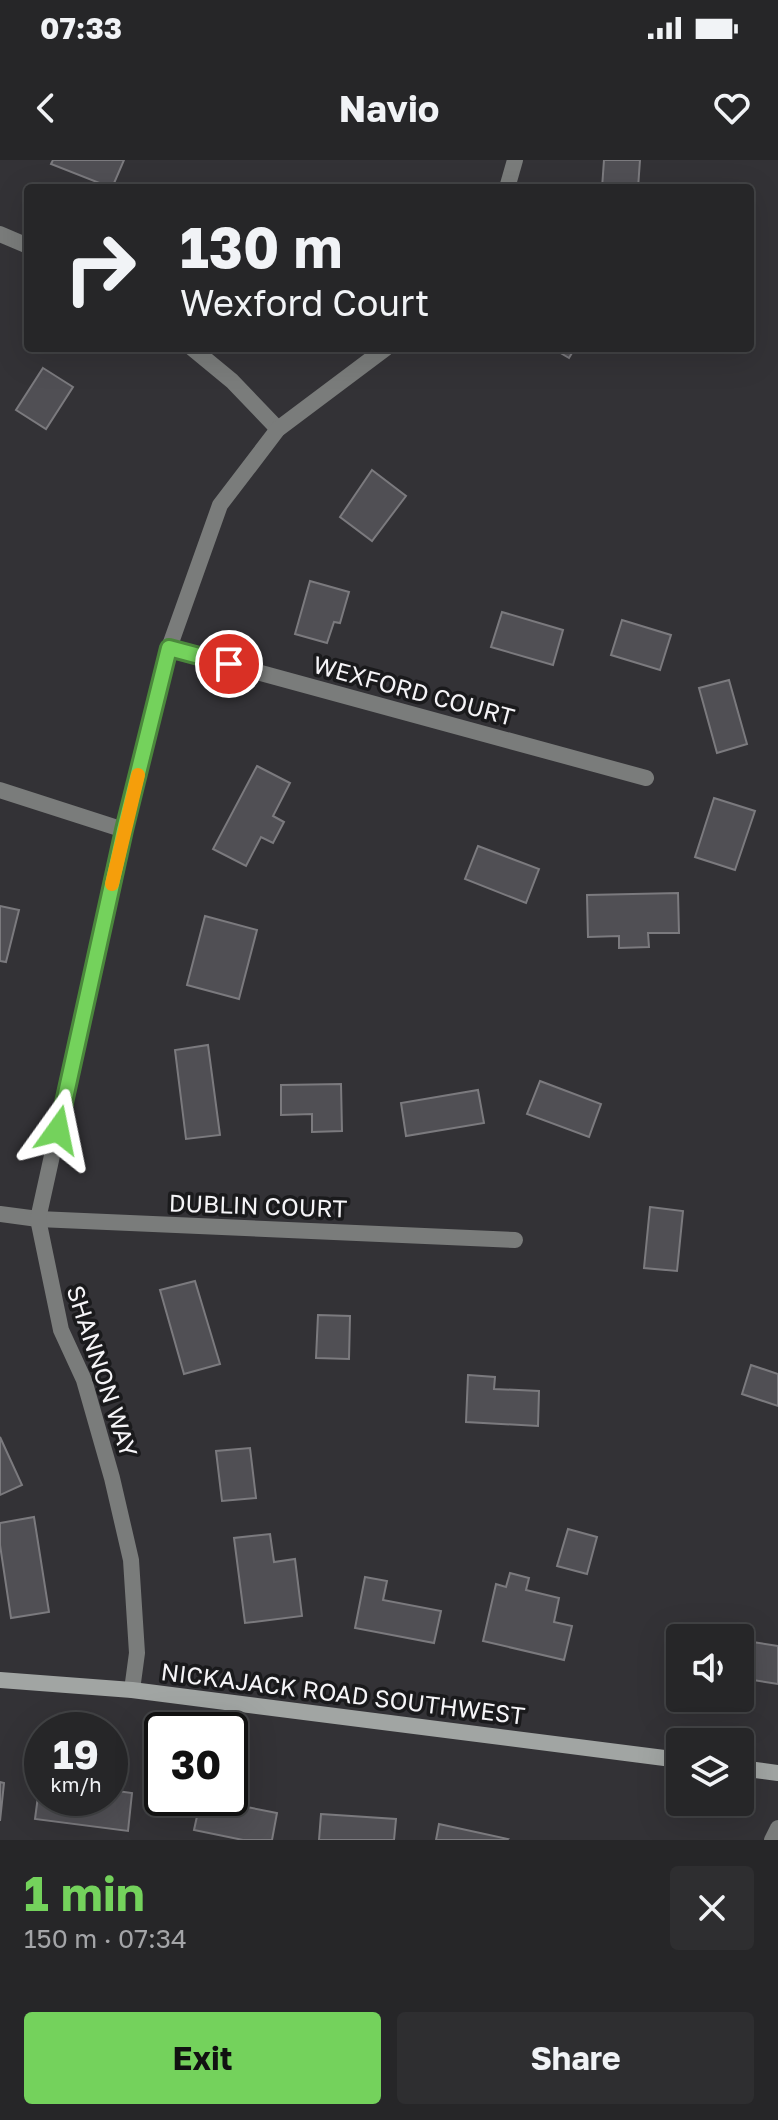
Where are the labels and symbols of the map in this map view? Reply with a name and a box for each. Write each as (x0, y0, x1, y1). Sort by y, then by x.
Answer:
pin (195, 630, 263, 698)
street label: WEXFORD COURT (310, 649, 518, 731)
position arrow (16, 1088, 100, 1172)
street label: DUBLIN COURT (168, 1187, 348, 1223)
street label: SHANNON WAY (62, 1281, 145, 1461)
street label: NICKAJACK ROAD SOUTHWEST (159, 1656, 527, 1730)
speed limit sign: 30 (144, 1712, 248, 1816)

